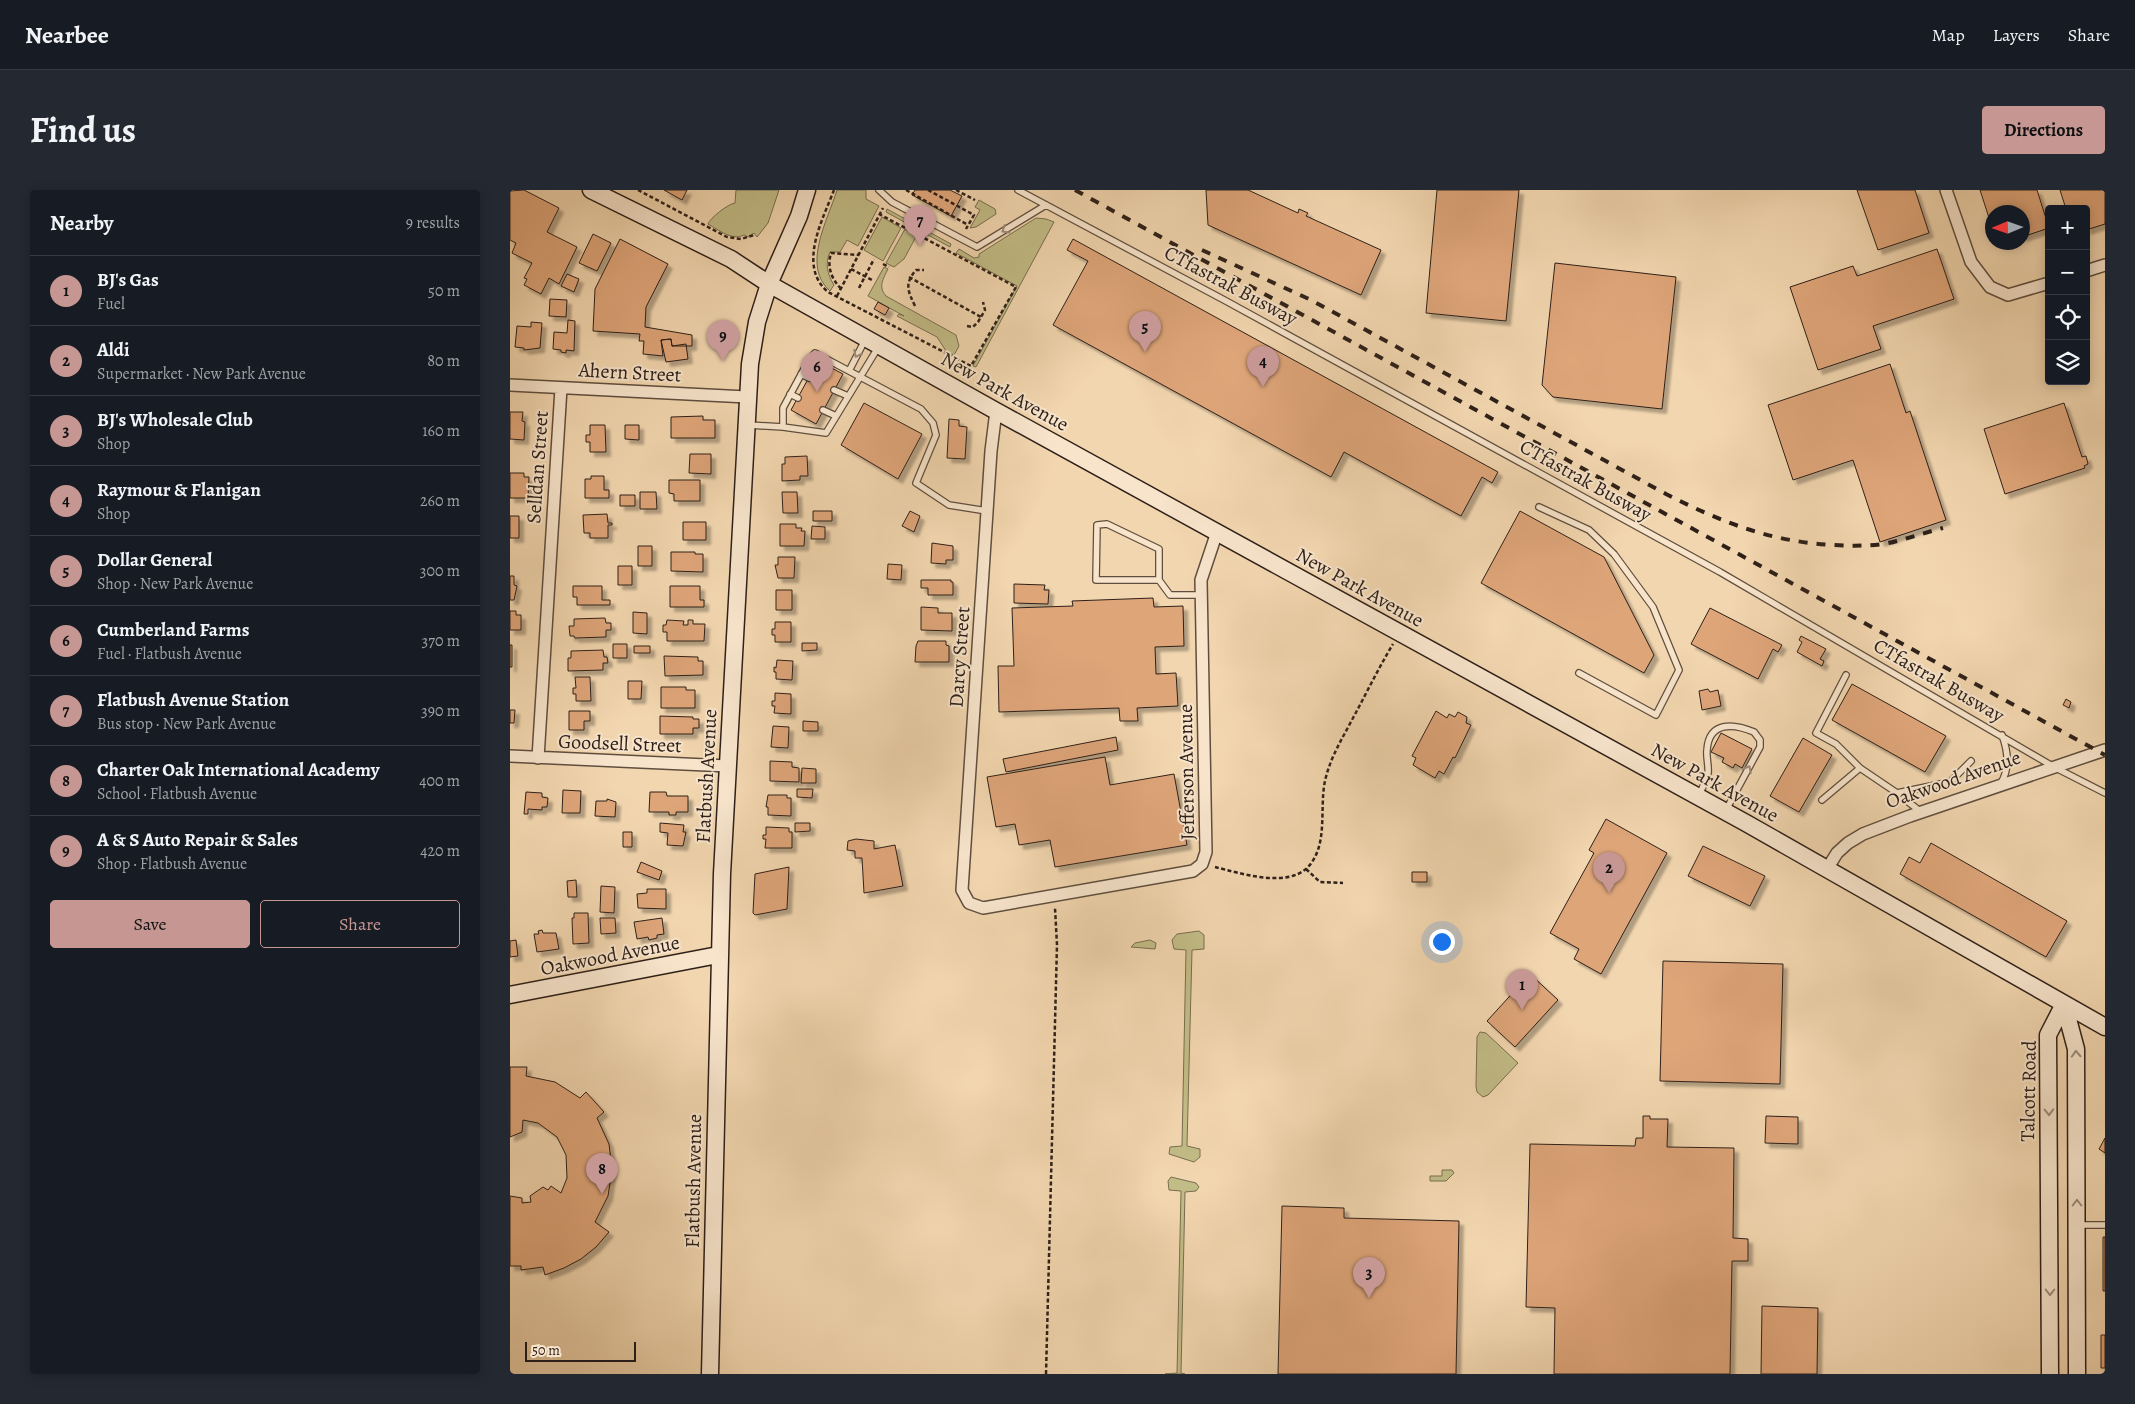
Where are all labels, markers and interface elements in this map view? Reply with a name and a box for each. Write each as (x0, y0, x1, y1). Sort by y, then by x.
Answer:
text: Nearbee (25, 19, 109, 51)
text: Map (1932, 23, 1965, 47)
text: Layers (1993, 23, 2040, 47)
text: Share (2068, 23, 2110, 47)
text: Find us (30, 106, 136, 154)
button: Directions (1982, 106, 2105, 154)
pin: 7 (904, 205, 936, 246)
north arrow (1985, 205, 2030, 250)
map controls (2045, 205, 2090, 385)
button: + (2045, 205, 2090, 250)
text: Nearby (50, 209, 113, 237)
text: 9 results (406, 212, 460, 234)
one-way arrow (1001, 224, 1010, 234)
street label: CTfastrak Busway (1160, 239, 1303, 332)
button: − (2045, 250, 2090, 295)
text: BJ's Gas (97, 267, 159, 293)
text: 1 (63, 280, 69, 302)
text: 50 m (428, 280, 460, 302)
text: Fuel (97, 293, 125, 315)
button: locate (2045, 295, 2090, 340)
pin: 5 (1129, 311, 1161, 352)
pin: 9 (707, 320, 739, 361)
text: Aldi (97, 337, 130, 363)
button: layers (2045, 340, 2090, 385)
street label: New Park Avenue (936, 345, 1073, 438)
pin: 4 (1247, 346, 1279, 387)
one-way arrow (853, 349, 863, 358)
text: 2 (62, 350, 70, 372)
text: 80 m (427, 350, 460, 372)
pin: 6 (801, 351, 833, 392)
street label: Ahern Street (577, 356, 682, 389)
text: Supermarket · New Park Avenue (97, 363, 306, 385)
text: BJ's Wholesale Club (97, 407, 253, 433)
street label: Selldan Street (520, 409, 555, 524)
text: 3 (63, 420, 69, 442)
text: 160 m (422, 420, 460, 442)
text: Shop (97, 433, 130, 455)
street label: CTfastrak Busway (1515, 433, 1657, 528)
text: Raymour & Flanigan (97, 477, 261, 503)
text: 4 (62, 490, 70, 512)
text: 260 m (420, 490, 460, 512)
text: Shop (97, 503, 130, 525)
street label: New Park Avenue (1291, 541, 1428, 634)
text: Dollar General (97, 547, 212, 573)
text: 5 (63, 560, 69, 582)
text: 300 m (420, 560, 460, 582)
text: Shop · New Park Avenue (97, 573, 253, 595)
street label: Darcy Street (942, 605, 977, 709)
text: Cumberland Farms (97, 617, 249, 643)
text: 6 (62, 630, 70, 652)
text: 370 m (422, 630, 460, 652)
street label: CTfastrak Busway (1868, 632, 2010, 729)
text: Fuel · Flatbush Avenue (97, 643, 242, 665)
text: Flatbush Avenue Station (97, 687, 289, 713)
text: 7 (63, 700, 69, 722)
text: 390 m (421, 700, 460, 722)
street label: Jefferson Avenue (1172, 704, 1201, 840)
street label: Flatbush Avenue (690, 708, 723, 844)
text: Bus stop · New Park Avenue (97, 713, 276, 735)
street label: Goodsell Street (558, 728, 683, 759)
street label: New Park Avenue (1646, 736, 1783, 829)
street label: Oakwood Avenue (1882, 744, 2024, 815)
text: Charter Oak International Academy (97, 757, 380, 783)
one-way arrow (1742, 765, 1752, 774)
text: 8 (62, 770, 70, 792)
text: 400 m (419, 770, 460, 792)
text: School · Flatbush Avenue (97, 783, 257, 805)
text: A & S Auto Repair & Sales (97, 827, 298, 853)
text: 9 (62, 840, 70, 862)
text: 420 m (420, 840, 460, 862)
pin: 2 (1593, 852, 1625, 893)
text: Shop · Flatbush Avenue (97, 853, 247, 875)
button: Save (50, 900, 250, 948)
button: Share (260, 900, 460, 948)
street label: Oakwood Avenue (538, 929, 682, 982)
your location (1429, 929, 1455, 955)
pin: 1 (1506, 969, 1538, 1010)
street label: Talcott Road (2014, 1040, 2043, 1142)
one-way arrow (2070, 1050, 2081, 1058)
one-way arrow (2044, 1108, 2054, 1116)
street label: Flatbush Avenue (679, 1114, 708, 1248)
pin: 8 (586, 1153, 618, 1194)
one-way arrow (2071, 1199, 2082, 1207)
pin: 3 (1353, 1257, 1385, 1298)
one-way arrow (2045, 1288, 2055, 1296)
scale bar (525, 1339, 636, 1362)
text: 50 m (532, 1341, 560, 1360)

